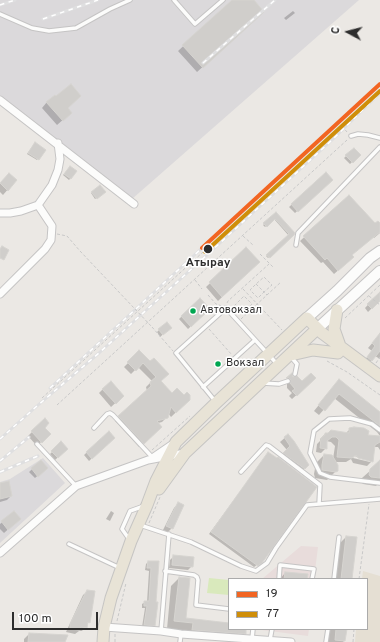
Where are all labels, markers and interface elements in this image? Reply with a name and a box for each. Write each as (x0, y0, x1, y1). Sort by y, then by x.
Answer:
north arrow (328, 12, 368, 52)
text: С (329, 26, 343, 35)
marker: Атырау (202, 243, 214, 255)
place label: Атырау (186, 257, 230, 271)
place label: Автовокзал (200, 304, 262, 318)
marker: Автовокзал (188, 306, 198, 316)
place label: Вокзал (226, 357, 264, 371)
marker: Вокзал (213, 359, 223, 369)
legend (228, 578, 368, 630)
text: 19 (266, 586, 278, 602)
scale bar (14, 604, 100, 630)
text: 77 (266, 606, 279, 622)
text: 100 m (19, 611, 52, 627)

